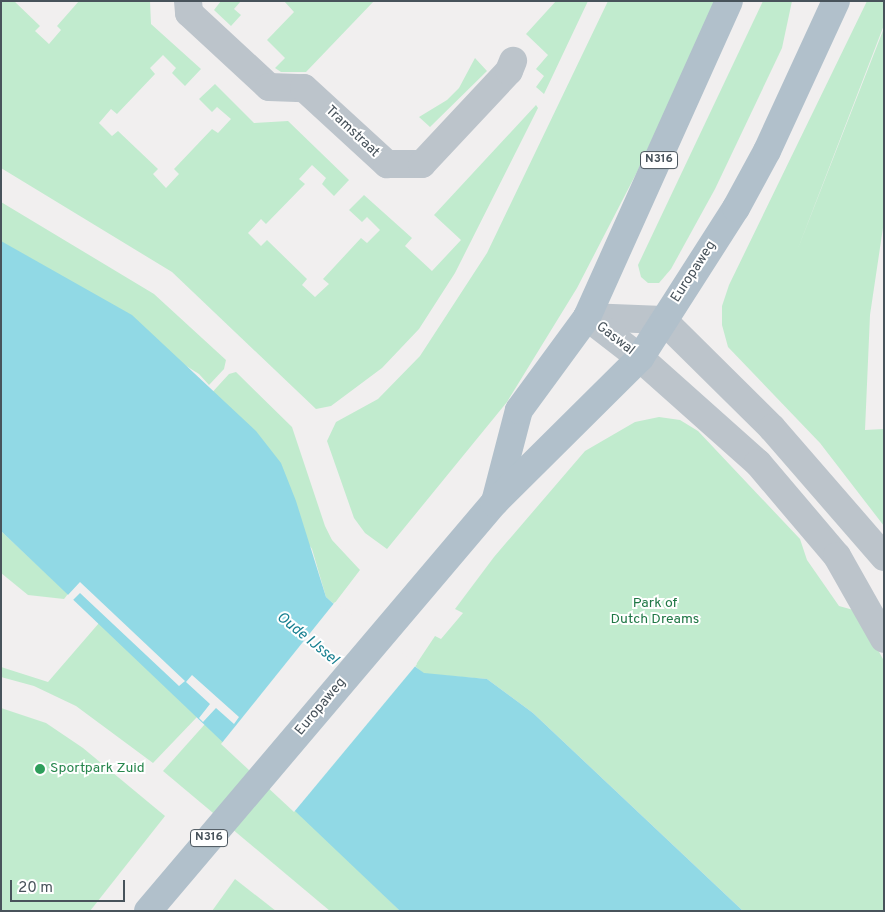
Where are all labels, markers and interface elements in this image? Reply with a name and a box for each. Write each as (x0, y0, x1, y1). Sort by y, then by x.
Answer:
street label: Tramstraat (322, 103, 382, 161)
road number: N316 (639, 150, 679, 170)
street label: Europaweg (668, 238, 720, 306)
street label: Gaswal (592, 319, 638, 359)
park label: Park of Dutch Dreams (611, 596, 699, 628)
water label: Oude IJssel (272, 609, 342, 669)
street label: Europaweg (292, 675, 350, 739)
place label: Sportpark Zuid (50, 761, 145, 777)
marker: Sportpark Zuid (34, 763, 46, 775)
road number: N316 (189, 828, 229, 848)
scale bar (12, 870, 128, 902)
text: 20 m (18, 879, 53, 898)

